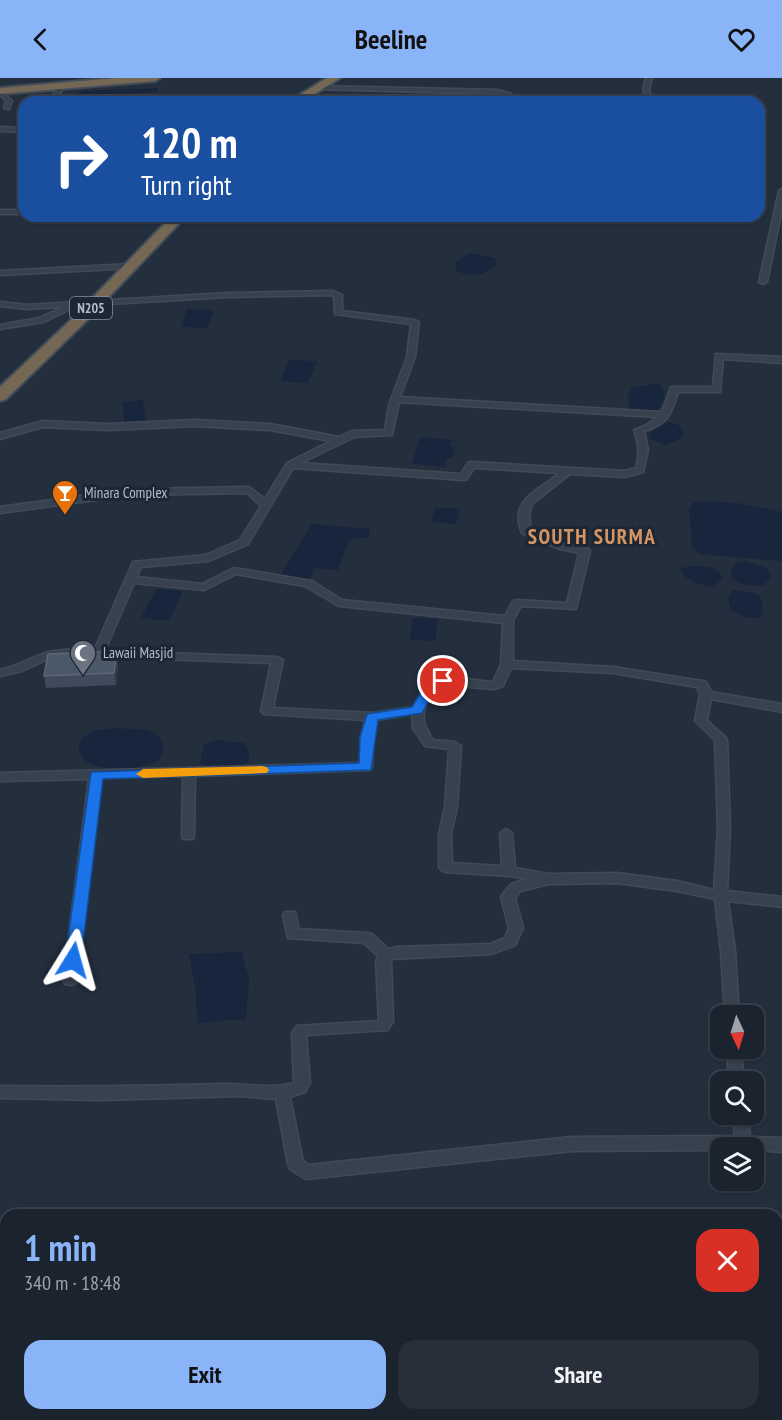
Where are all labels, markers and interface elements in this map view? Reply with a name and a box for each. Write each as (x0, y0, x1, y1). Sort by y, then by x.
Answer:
text: Beeline (355, 22, 427, 56)
icon: back (24, 23, 57, 56)
icon: heart (725, 23, 758, 56)
text: 120 m (141, 115, 238, 170)
icon: right (42, 120, 120, 198)
text: Turn right (141, 168, 232, 202)
road number: N205 (70, 297, 112, 319)
bar icon: Minara Complex (50, 478, 80, 516)
place label: Minara Complex (84, 483, 168, 502)
district label: SOUTH SURMA (528, 523, 656, 550)
mosque icon: Lawaii Masjid (68, 638, 98, 676)
place label: Lawaii Masjid (103, 643, 173, 662)
pin (417, 655, 468, 706)
icon: arrive (426, 664, 459, 697)
position arrow (41, 928, 105, 992)
north arrow (710, 1005, 764, 1059)
map controls (710, 1005, 764, 1191)
button: search (710, 1071, 764, 1125)
button: layers (710, 1137, 764, 1191)
text: 1 min (24, 1224, 97, 1271)
button: close (696, 1229, 759, 1292)
text: 340 m · 18:48 (24, 1270, 121, 1296)
button: Exit (24, 1340, 386, 1409)
button: Share (398, 1340, 759, 1409)

